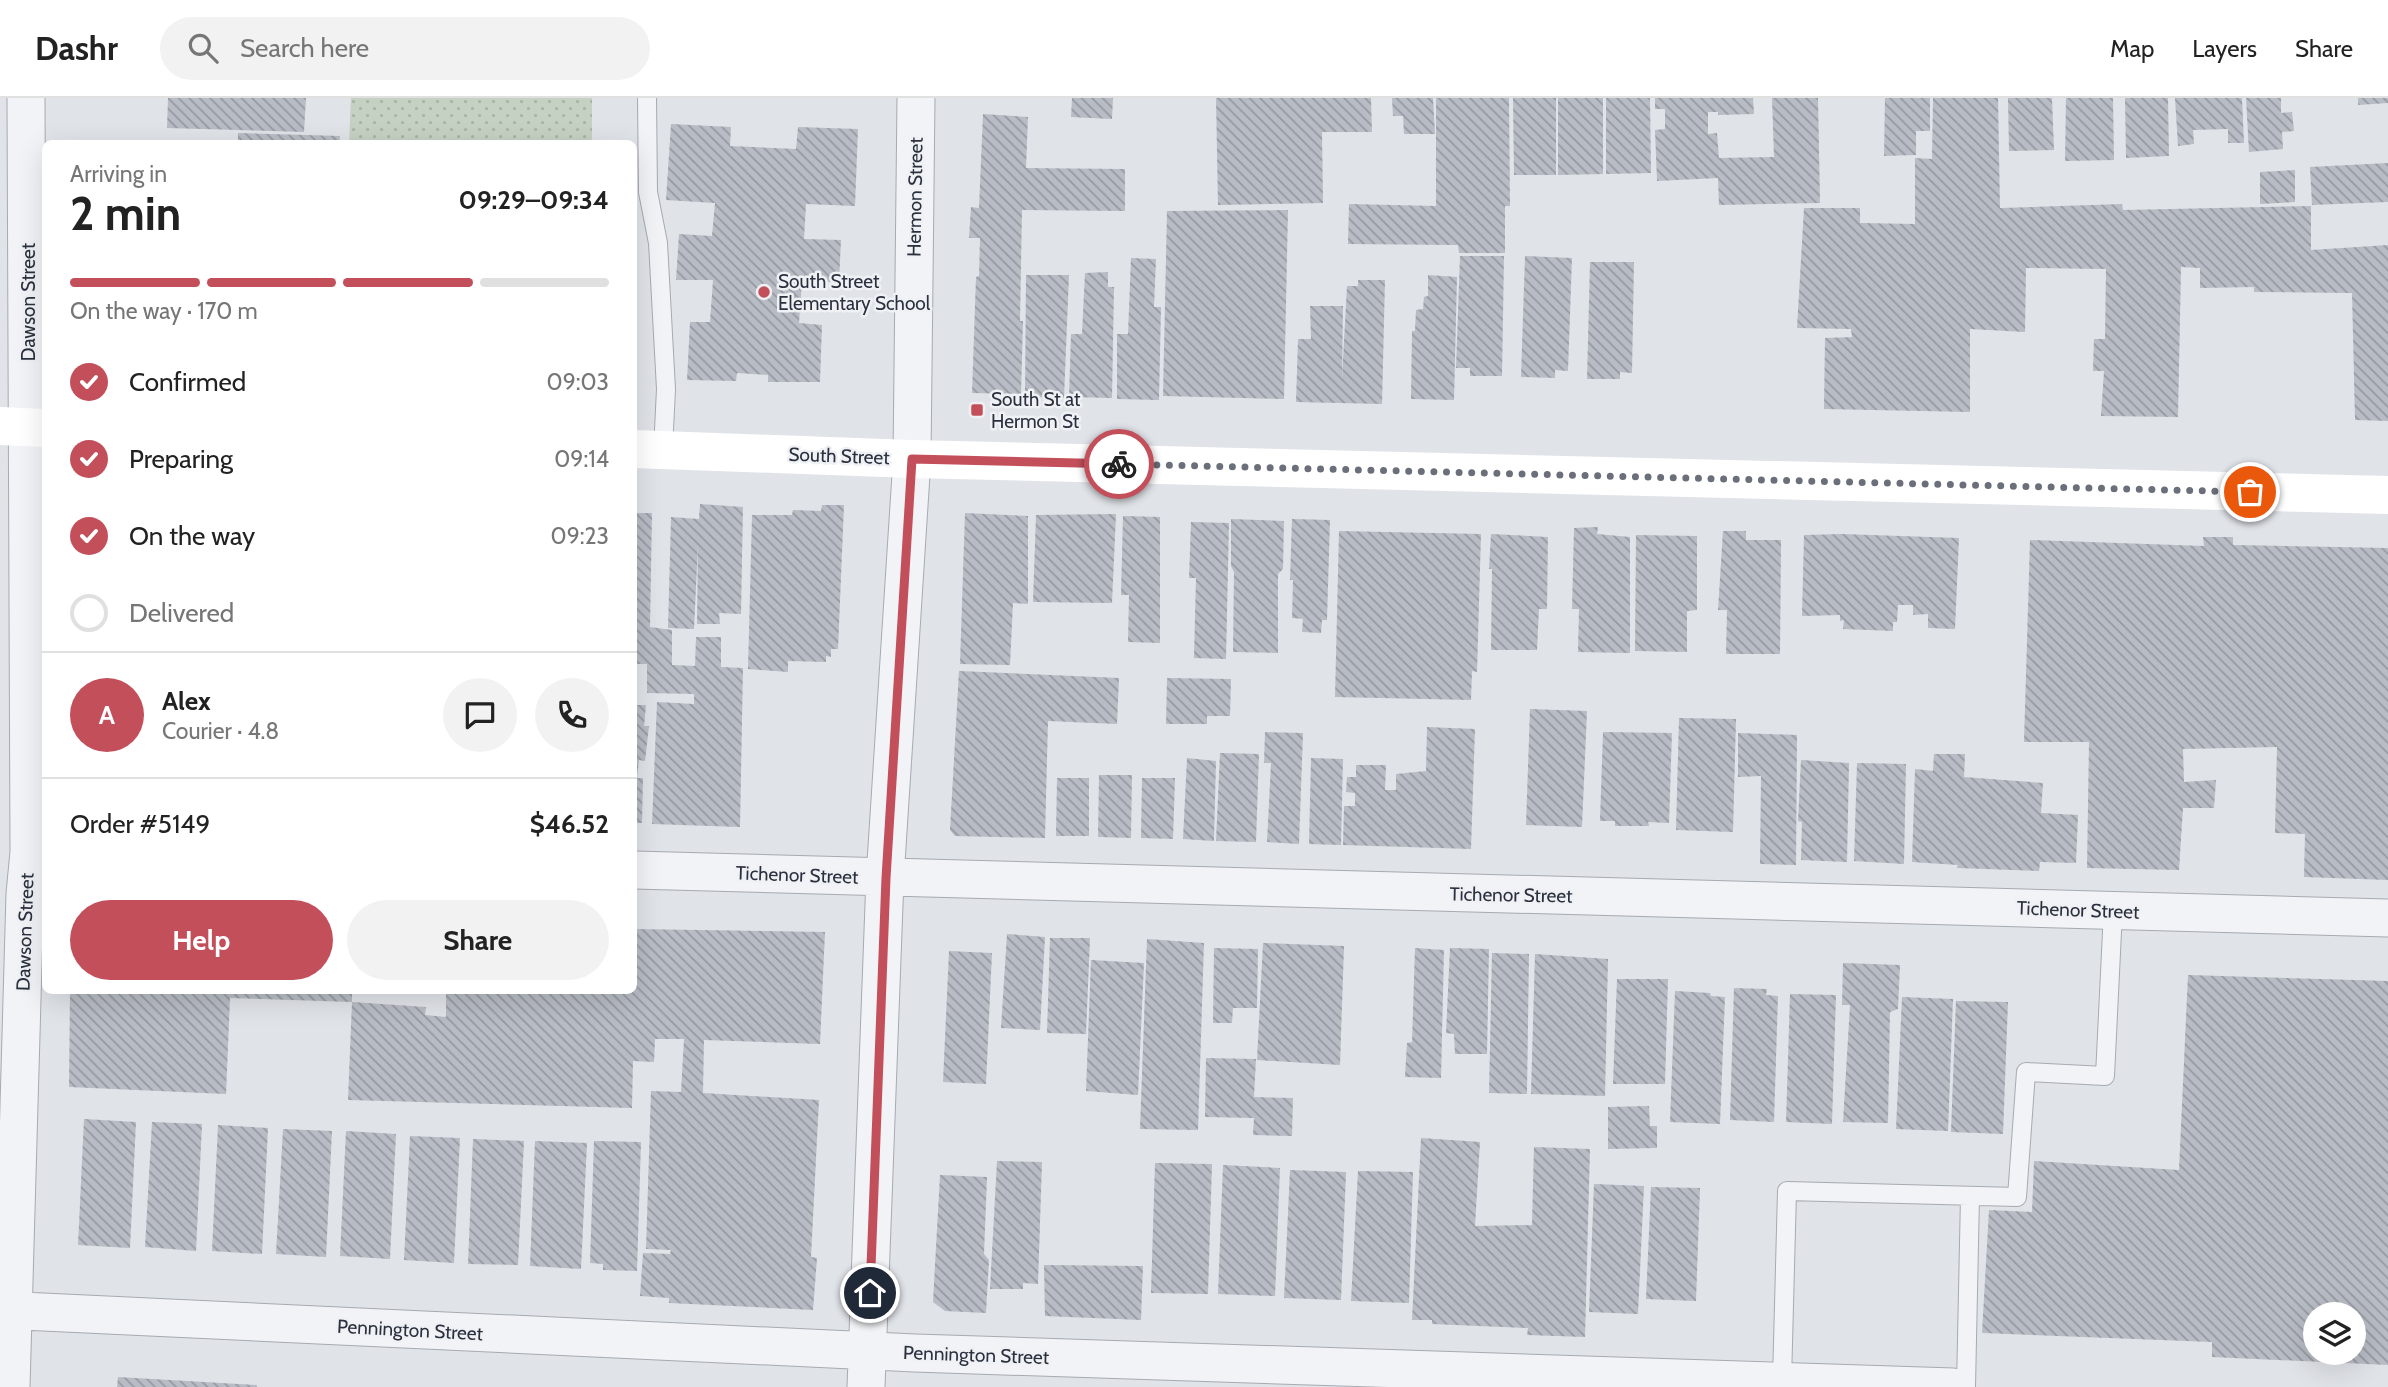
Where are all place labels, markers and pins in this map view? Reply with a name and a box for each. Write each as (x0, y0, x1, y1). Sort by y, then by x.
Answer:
place label: South Street Elementary School (778, 270, 931, 315)
marker: South Street Elementary School (756, 284, 772, 300)
place label: South St at Hermon St (991, 388, 1081, 433)
marker: South St at Hermon St (969, 402, 985, 418)
pin (2220, 462, 2280, 522)
pin (840, 1263, 900, 1323)

